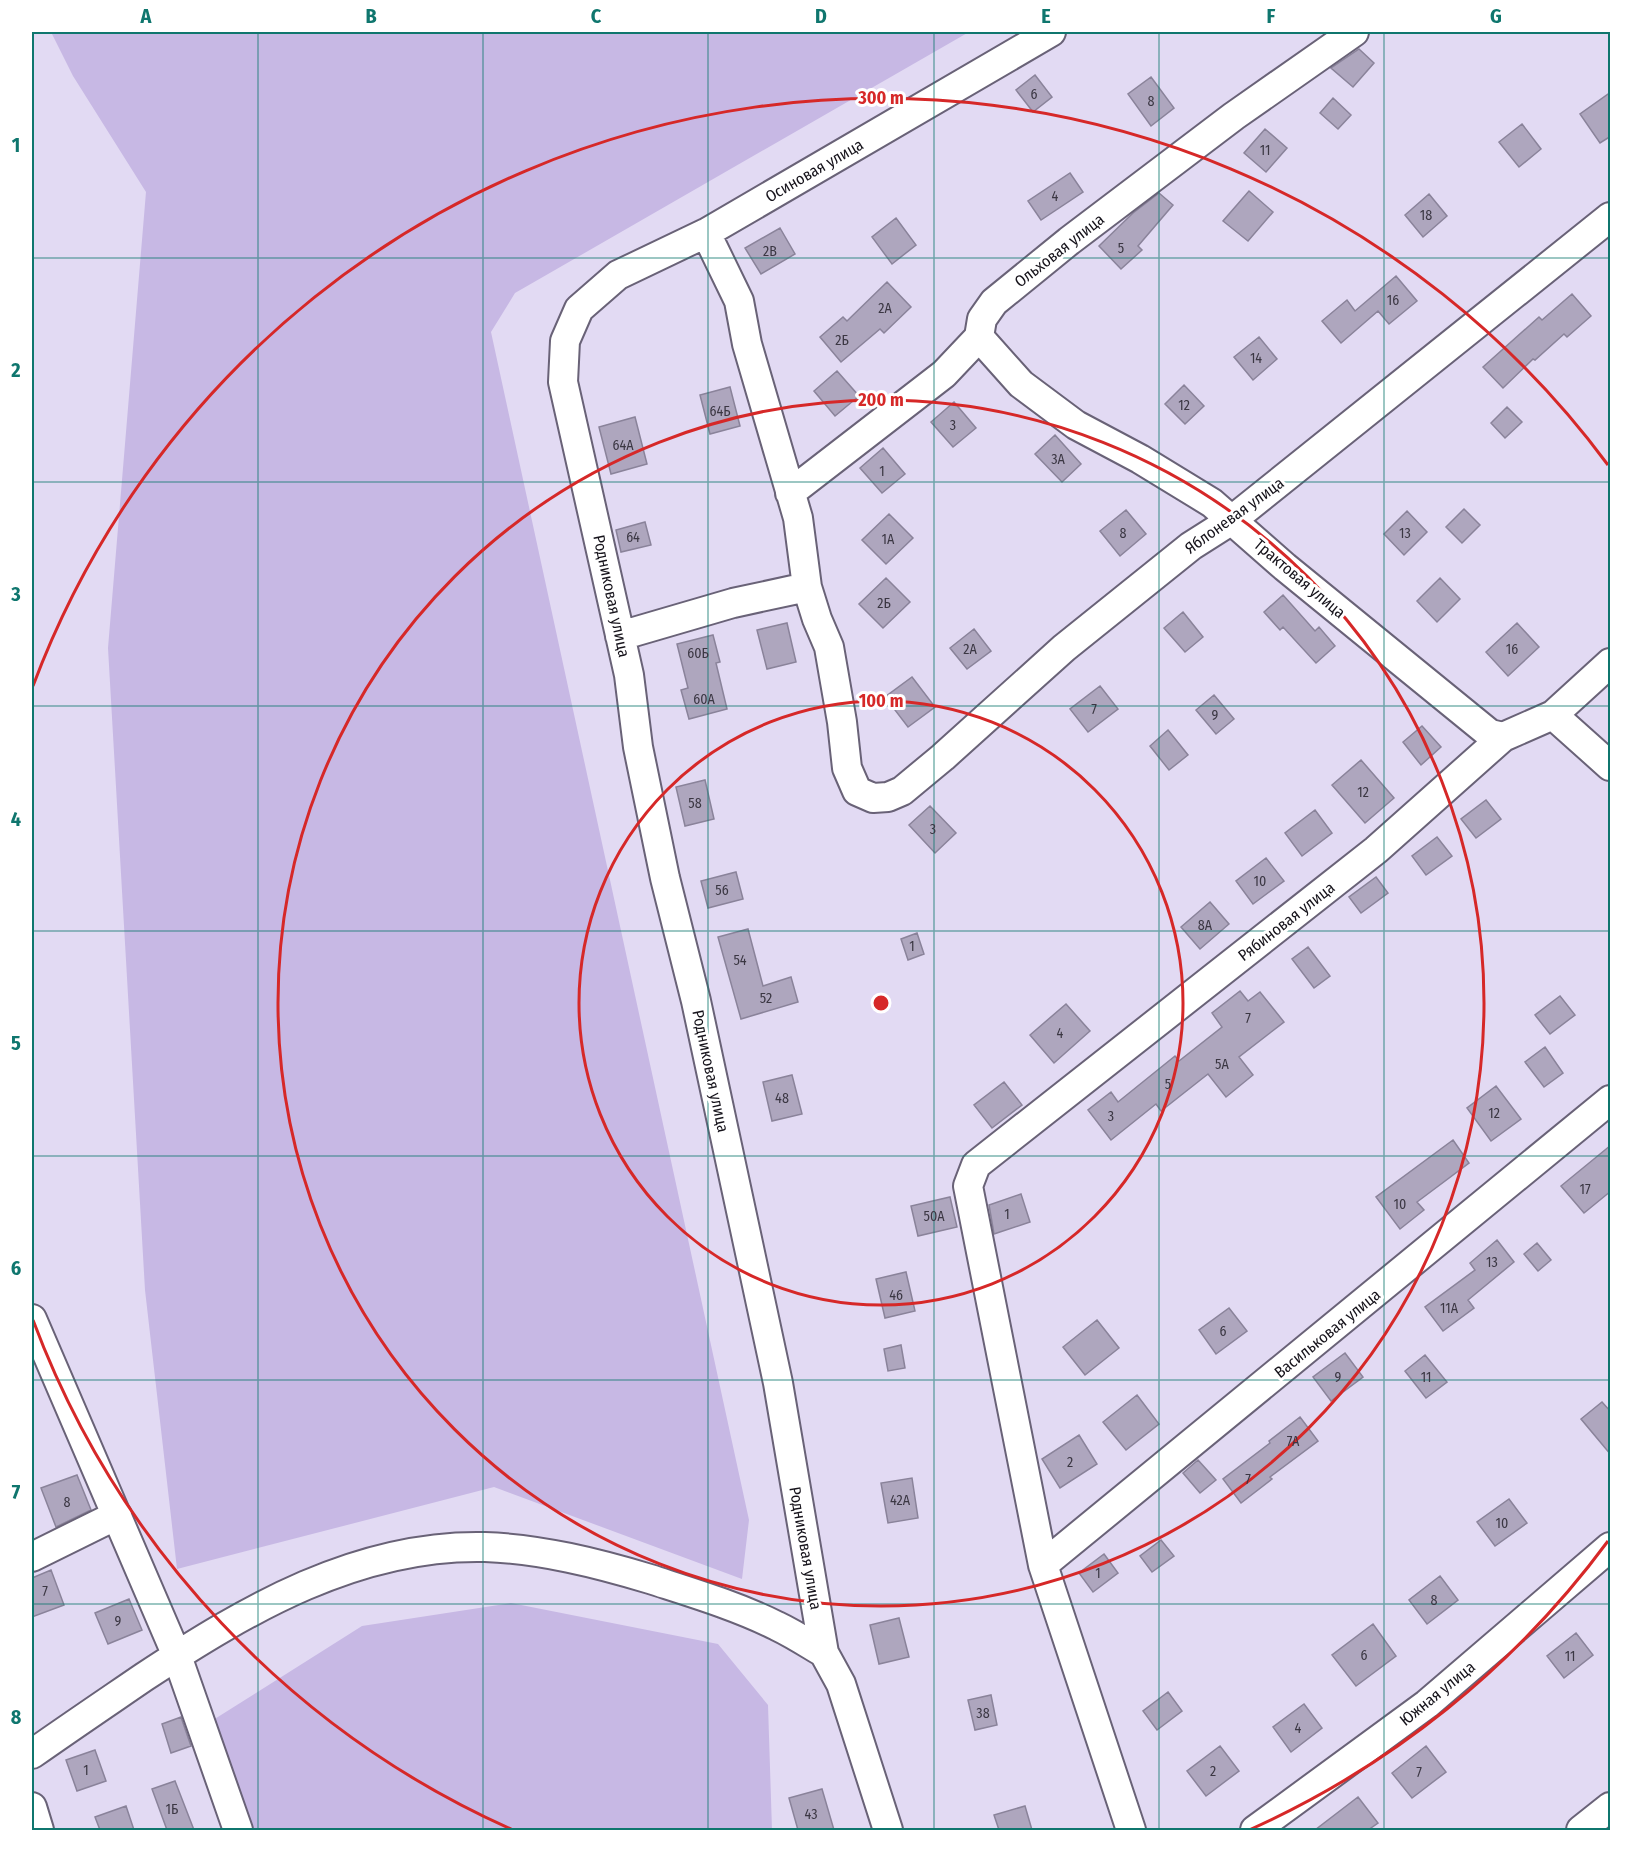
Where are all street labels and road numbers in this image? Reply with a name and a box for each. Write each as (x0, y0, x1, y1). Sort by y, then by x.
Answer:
street label: Осиновая улица (762, 135, 867, 206)
street label: Ольховая улица (1011, 209, 1108, 291)
street label: Яблоневая улица (1181, 473, 1288, 558)
street label: Родниковая улица (589, 533, 634, 659)
street label: Трактовая улица (1250, 535, 1349, 622)
street label: Рябиновая улица (1234, 878, 1338, 965)
street label: Родниковая улица (688, 1008, 733, 1134)
street label: Васильковая улица (1270, 1285, 1384, 1382)
street label: Родниковая улица (785, 1485, 826, 1611)
street label: Южная улица (1396, 1657, 1479, 1729)

